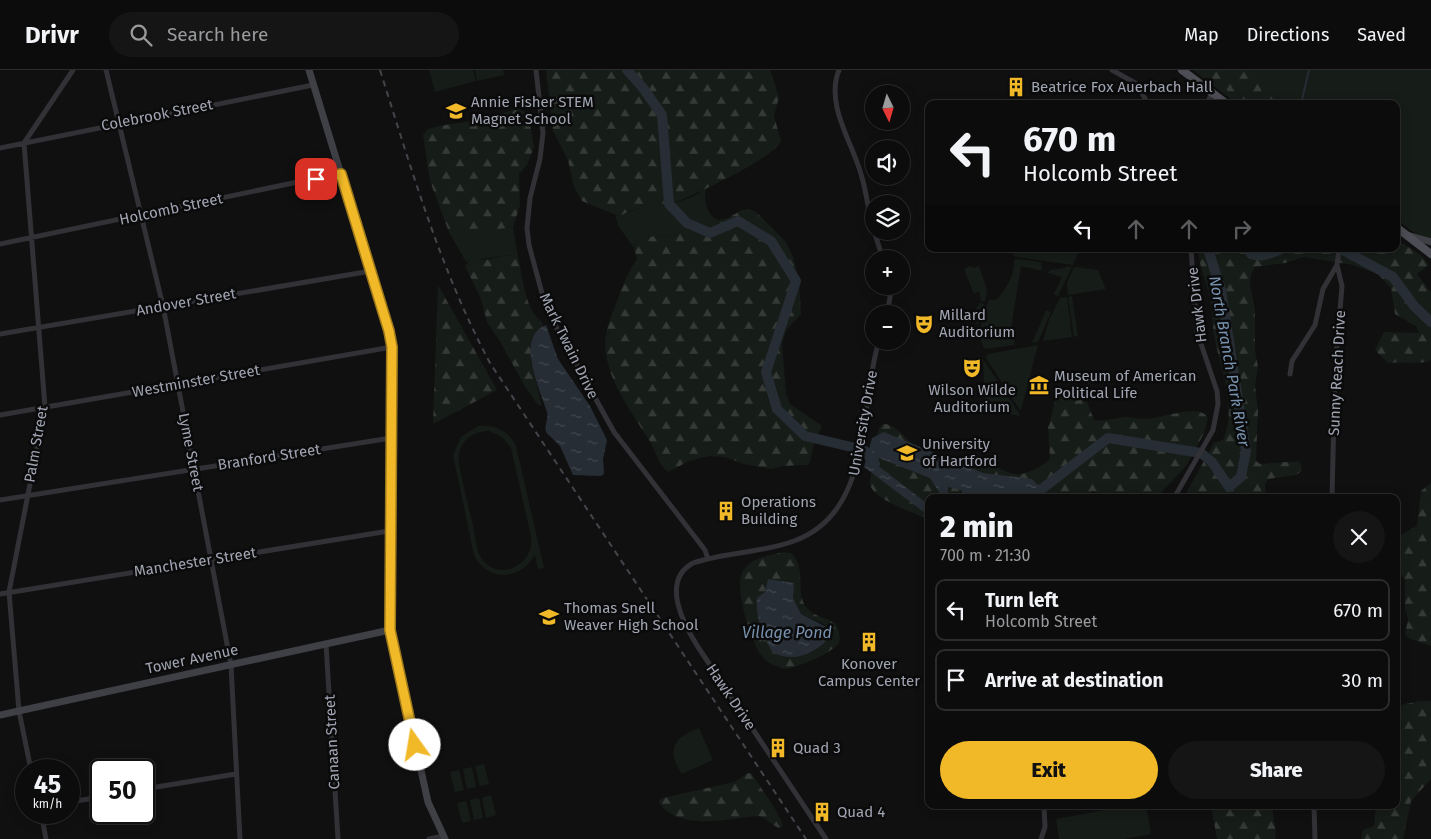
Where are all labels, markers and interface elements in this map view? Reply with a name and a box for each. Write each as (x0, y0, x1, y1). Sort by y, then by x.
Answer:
search box (109, 12, 459, 57)
text: Drivr (25, 21, 79, 49)
icon: search (127, 21, 155, 49)
text: Search here (167, 23, 268, 46)
text: Map (1184, 24, 1219, 46)
text: Directions (1247, 24, 1329, 46)
text: Saved (1357, 24, 1406, 46)
building icon: Beatrice Fox Auerbach Hall (1005, 76, 1027, 98)
place label: Beatrice Fox Auerbach Hall (1031, 78, 1213, 96)
north arrow (865, 85, 910, 130)
map controls (865, 85, 910, 350)
place label: Annie Fisher STEM Magnet School (471, 93, 594, 128)
street label: Colebrook Street (100, 95, 215, 135)
school or university icon: Annie Fisher STEM Magnet School (445, 100, 467, 122)
text: 670 m (1023, 118, 1116, 160)
icon: left (940, 120, 1005, 185)
button: sound (865, 140, 910, 185)
pin (295, 158, 337, 200)
text: Holcomb Street (1023, 160, 1178, 187)
icon: arrive (302, 165, 330, 193)
street label: Holcomb Street (118, 189, 225, 229)
button: layers (865, 195, 910, 240)
icon: left (1069, 215, 1097, 243)
icon: ahead (1122, 215, 1150, 243)
icon: ahead (1175, 215, 1203, 243)
icon: right (1228, 215, 1256, 243)
button: + (865, 250, 910, 295)
street label: Hawk Drive (1183, 266, 1211, 344)
water label: North Branch Park River (1205, 274, 1254, 449)
street label: Andover Street (135, 284, 238, 320)
street label: Mark Twain Drive (536, 290, 602, 402)
button: − (865, 305, 910, 350)
place label: Millard Auditorium (939, 306, 1015, 341)
street label: Sunny Reach Drive (1325, 310, 1349, 436)
theatre icon: Millard Auditorium (913, 313, 935, 335)
theatre icon: Wilson Wilde Auditorium (961, 357, 983, 379)
street label: Westminster Street (131, 361, 262, 401)
place label: Museum of American Political Life (1054, 367, 1197, 402)
street label: University Drive (845, 369, 881, 477)
museum icon: Museum of American Political Life (1028, 374, 1050, 396)
place label: Wilson Wilde Auditorium (928, 381, 1016, 416)
street label: Palm Street (20, 404, 52, 484)
street label: Lyme Street (175, 411, 208, 493)
place label: University of Hartford (922, 435, 997, 470)
street label: Branford Street (216, 440, 322, 474)
school or university icon: University of Hartford (896, 442, 918, 464)
place label: Operations Building (741, 493, 816, 528)
building icon: Operations Building (715, 500, 737, 522)
text: 2 min (940, 509, 1013, 545)
button: close (1333, 511, 1385, 563)
street label: Manchester Street (133, 543, 258, 581)
text: 700 m · 21:30 (940, 546, 1030, 565)
text: Turn left (985, 589, 1059, 612)
icon: left (942, 596, 970, 624)
place label: Thomas Snell Weaver High School (564, 599, 699, 634)
text: 670 m (1333, 599, 1383, 622)
school or university icon: Thomas Snell Weaver High School (538, 606, 560, 628)
text: Holcomb Street (985, 612, 1097, 631)
water label: Village Pond (742, 623, 832, 642)
building icon: Konover Campus Center (858, 631, 880, 653)
street label: Tower Avenue (144, 640, 240, 678)
place label: Konover Campus Center (818, 655, 920, 690)
street label: Hawk Drive (702, 661, 760, 733)
icon: arrive (942, 666, 970, 694)
text: Arrive at destination (985, 669, 1164, 692)
text: 30 m (1342, 669, 1383, 692)
street label: Canaan Street (320, 694, 343, 790)
position arrow (388, 718, 440, 770)
building icon: Quad 3 (767, 737, 789, 759)
place label: Quad 3 (793, 739, 841, 757)
button: Exit (940, 741, 1158, 799)
button: Share (1168, 741, 1385, 799)
speed limit sign: 50 (90, 759, 155, 824)
text: 45 (34, 770, 61, 800)
text: km/h (33, 797, 62, 811)
building icon: Quad 4 (811, 801, 833, 823)
place label: Quad 4 (837, 803, 885, 821)

